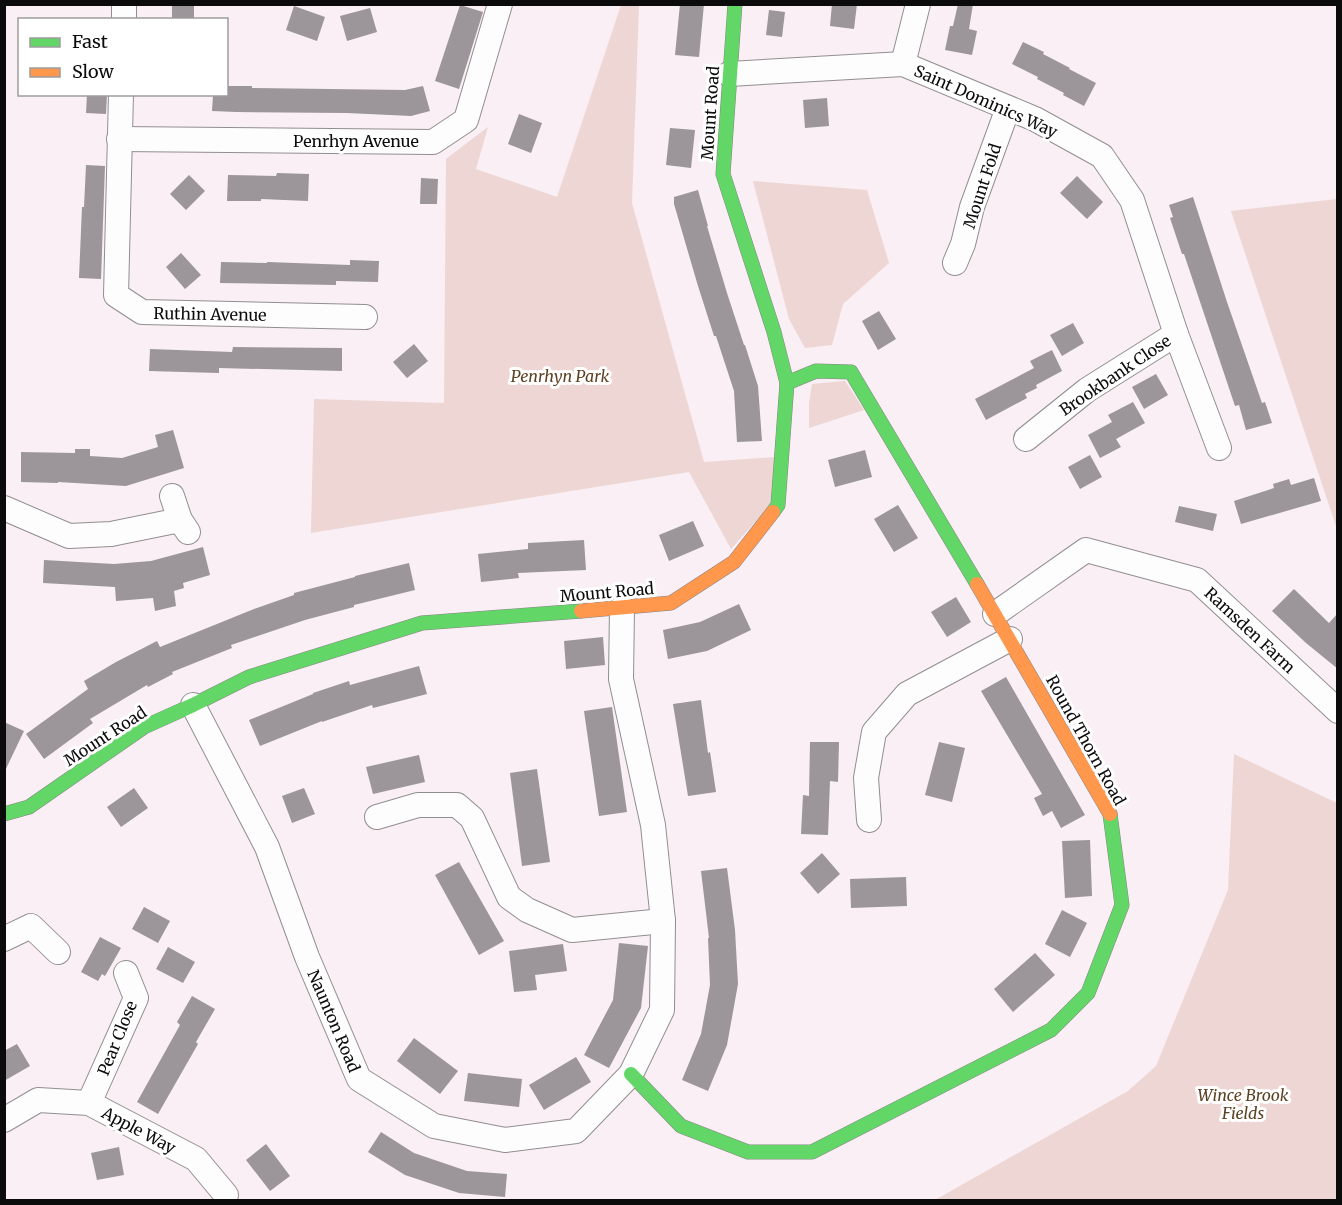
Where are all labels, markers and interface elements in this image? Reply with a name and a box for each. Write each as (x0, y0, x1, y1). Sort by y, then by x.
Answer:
legend (18, 18, 228, 96)
text: Fast (72, 30, 108, 53)
text: Slow (72, 60, 115, 83)
street label: Saint Dominics Way (911, 60, 1061, 142)
street label: Mount Road (697, 65, 723, 161)
street label: Penrhyn Avenue (293, 131, 419, 151)
street label: Mount Fold (959, 141, 1005, 231)
street label: Ruthin Avenue (153, 303, 267, 325)
street label: Brookbank Close (1055, 330, 1175, 420)
park label: Penrhyn Park (511, 366, 609, 386)
street label: Mount Road (559, 578, 655, 606)
street label: Ramsden Farm (1200, 583, 1300, 677)
street label: Round Thorn Road (1042, 671, 1130, 809)
street label: Mount Road (60, 702, 150, 770)
street label: Naunton Road (303, 967, 365, 1076)
street label: Pear Close (93, 998, 141, 1078)
park label: Wince Brook Fields (1198, 1085, 1289, 1123)
street label: Apple Way (98, 1102, 180, 1158)

